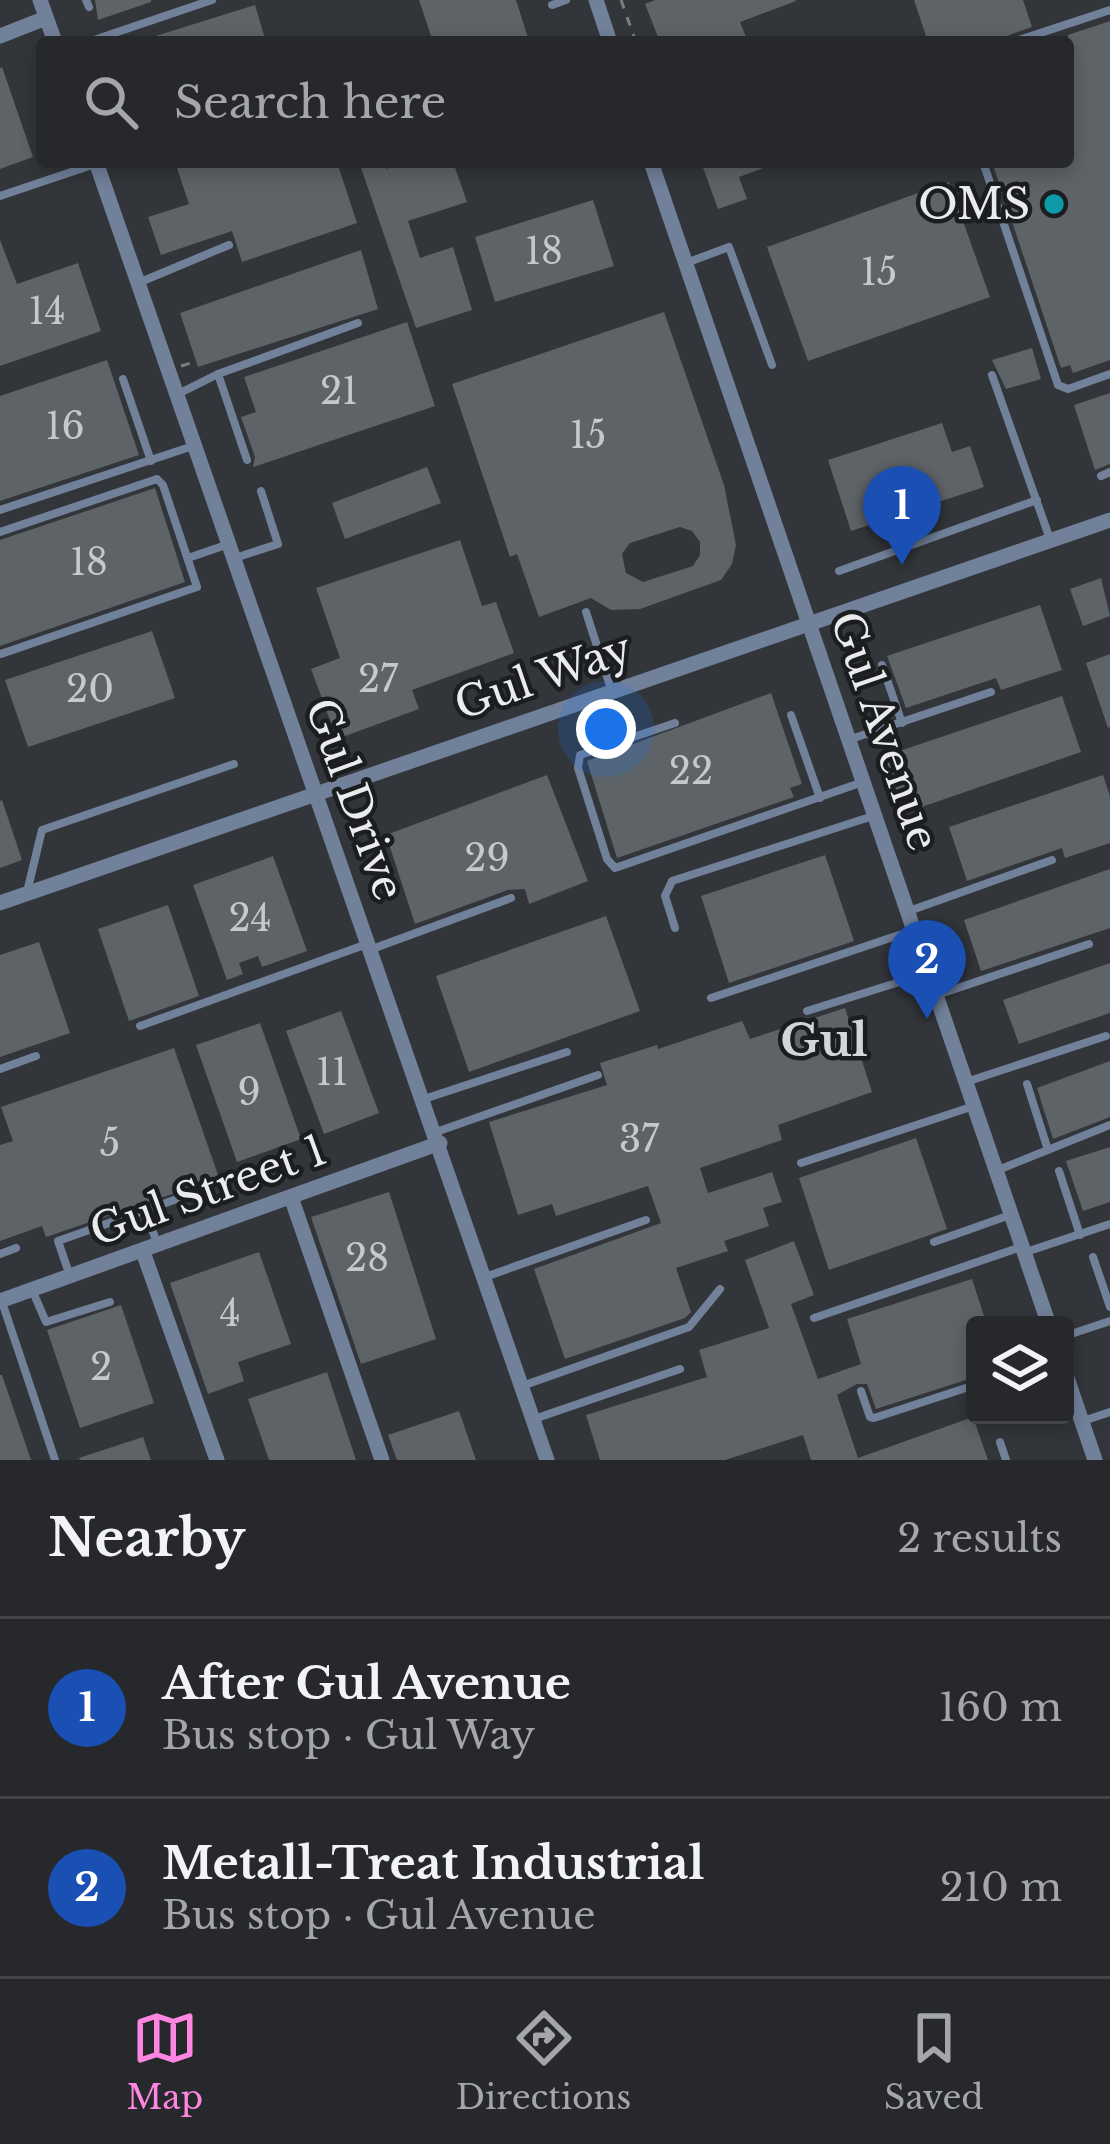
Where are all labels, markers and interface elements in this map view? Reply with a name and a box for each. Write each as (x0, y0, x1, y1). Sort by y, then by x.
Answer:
search box (36, 36, 1074, 168)
icon: search (78, 69, 144, 135)
text: Search here (174, 74, 446, 130)
place label: OMS (918, 178, 1030, 230)
marker: OMS (1041, 191, 1067, 217)
house number: 18 (525, 229, 563, 274)
house number: 15 (861, 250, 897, 295)
house number: 14 (28, 289, 66, 334)
house number: 21 (320, 369, 358, 414)
house number: 16 (45, 404, 85, 449)
house number: 15 (570, 413, 606, 458)
pin: 1 (863, 466, 941, 565)
house number: 18 (70, 540, 108, 585)
street label: Gul Avenue (820, 605, 950, 857)
street label: Gul Way (448, 621, 638, 730)
house number: 27 (358, 657, 399, 702)
house number: 20 (66, 667, 114, 712)
street label: Gul Drive (295, 691, 415, 907)
your location (576, 699, 636, 759)
house number: 22 (669, 749, 713, 794)
house number: 29 (464, 836, 510, 881)
house number: 24 (228, 896, 272, 941)
pin: 2 (888, 920, 966, 1019)
district label: Gul (780, 1012, 868, 1068)
house number: 11 (316, 1050, 348, 1095)
house number: 9 (237, 1070, 261, 1115)
house number: 37 (619, 1117, 660, 1162)
house number: 5 (100, 1121, 120, 1166)
street label: Gul Street 1 (83, 1123, 333, 1257)
house number: 28 (345, 1236, 389, 1281)
house number: 4 (219, 1291, 241, 1336)
map controls (966, 1316, 1074, 1424)
button: layers (966, 1316, 1074, 1424)
house number: 2 (90, 1345, 112, 1390)
text: Nearby (48, 1507, 245, 1570)
text: 2 results (897, 1514, 1062, 1563)
text: After Gul Avenue (162, 1655, 571, 1711)
text: 1 (78, 1683, 96, 1732)
text: 160 m (939, 1683, 1062, 1732)
text: Bus stop · Gul Way (162, 1711, 535, 1760)
text: Metall-Treat Industrial (162, 1835, 704, 1891)
text: 2 (74, 1863, 100, 1912)
text: 210 m (940, 1863, 1062, 1912)
text: Bus stop · Gul Avenue (162, 1891, 596, 1940)
tab: Map (126, 2005, 203, 2118)
tab: Directions (456, 2005, 631, 2118)
tab: Saved (884, 2005, 984, 2118)

